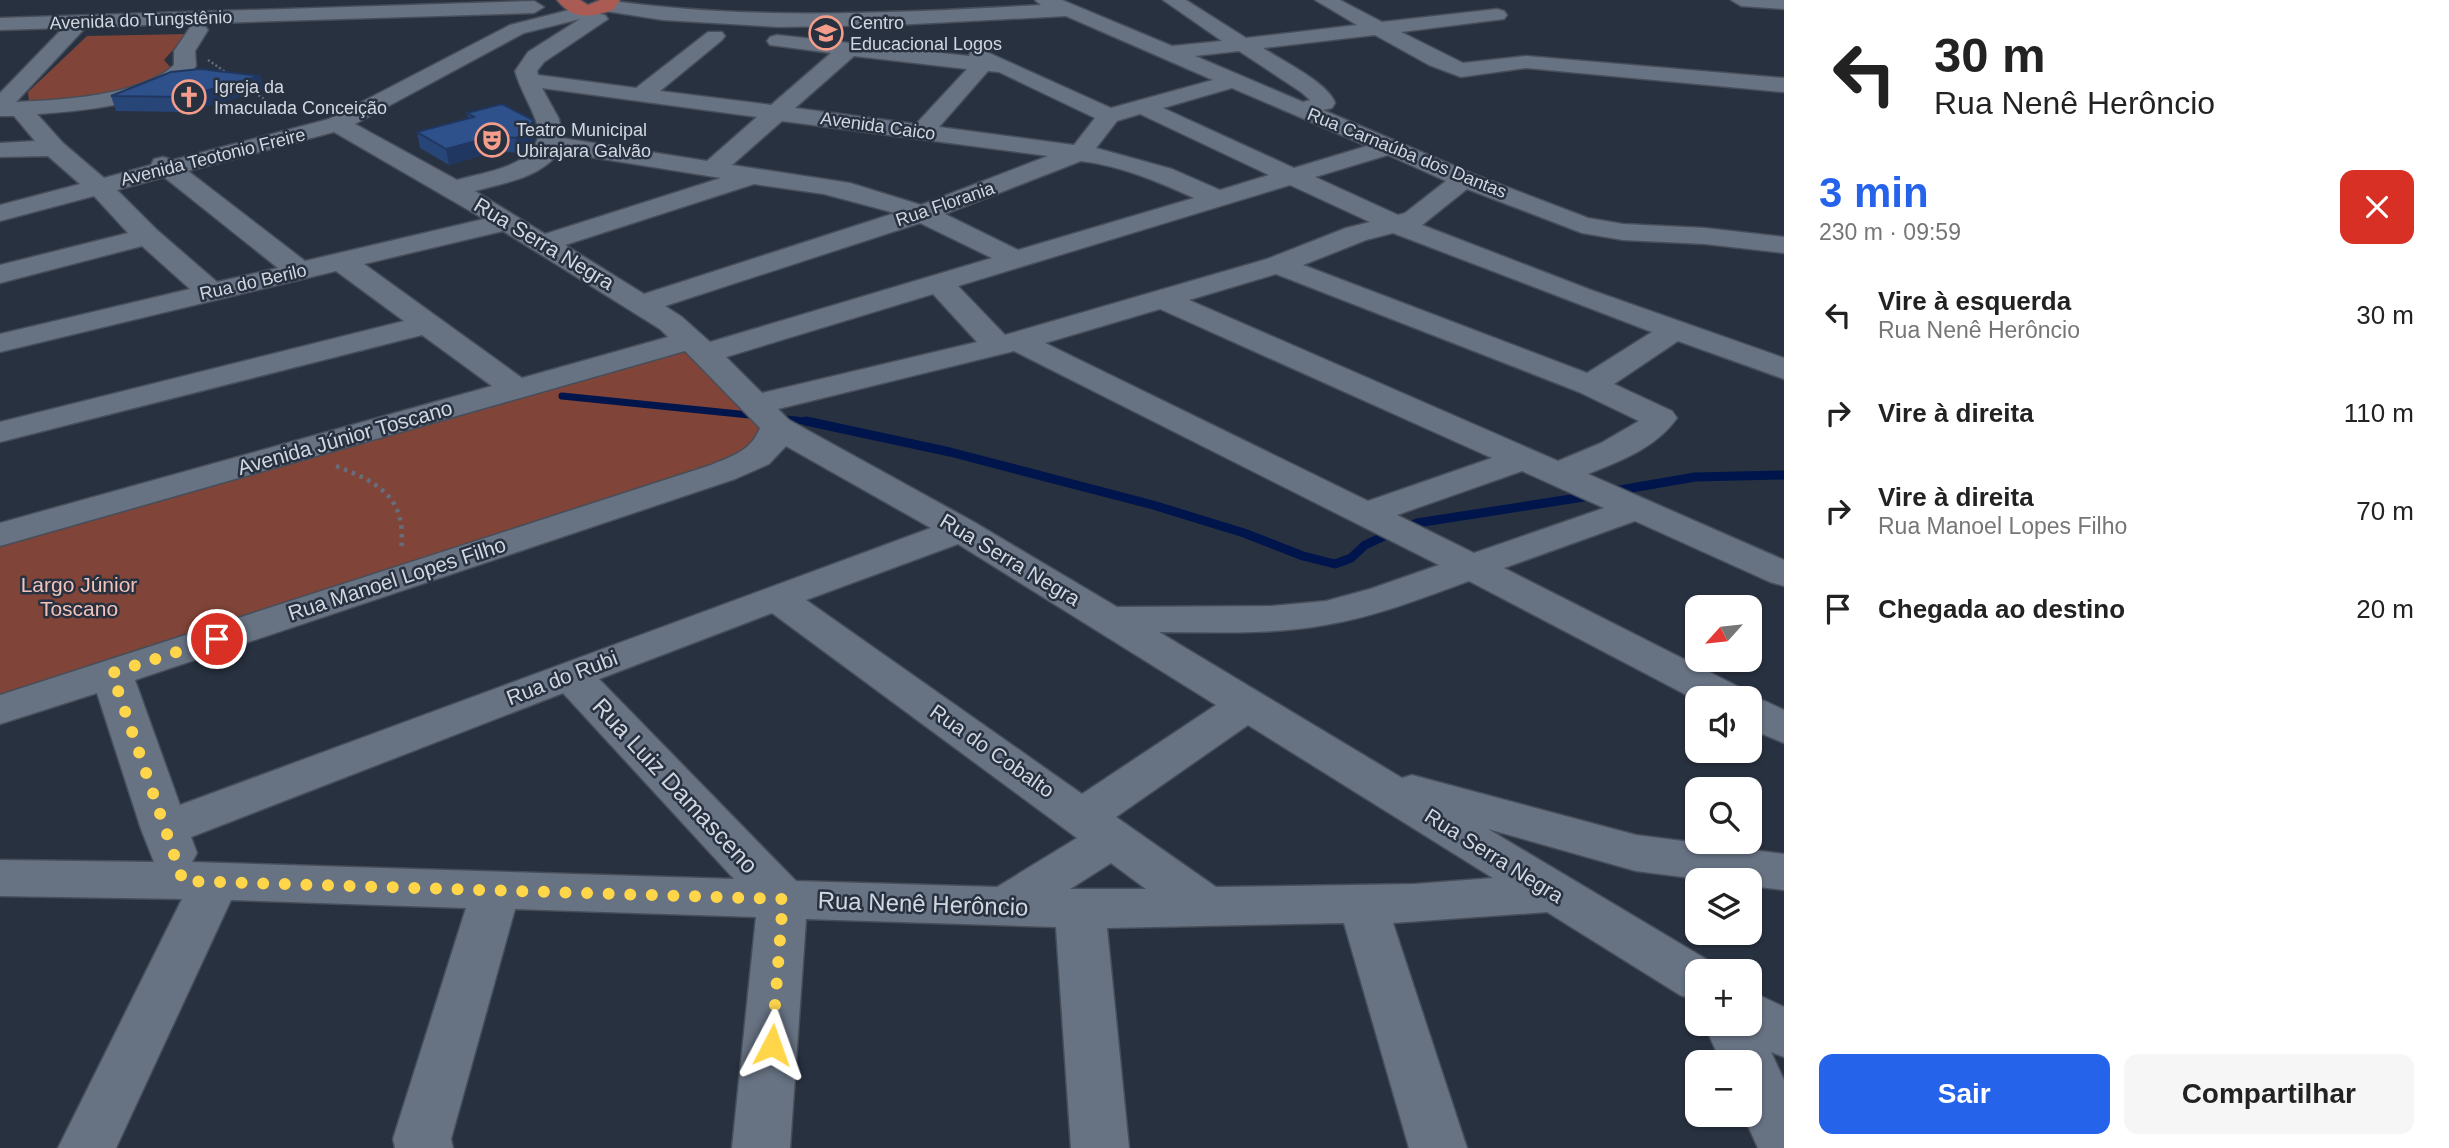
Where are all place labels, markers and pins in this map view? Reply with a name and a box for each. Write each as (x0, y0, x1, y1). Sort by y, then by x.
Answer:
place label: Centro Educacional Logos (850, 13, 1002, 54)
school or university icon: Centro Educacional Logos (807, 14, 845, 52)
place label: Igreja da Imaculada Conceição (214, 77, 387, 118)
church icon: Igreja da Imaculada Conceição (170, 78, 208, 116)
place label: Teatro Municipal Ubirajara Galvão (516, 120, 651, 161)
theatre icon: Teatro Municipal Ubirajara Galvão (473, 121, 511, 159)
pin (187, 609, 247, 669)

